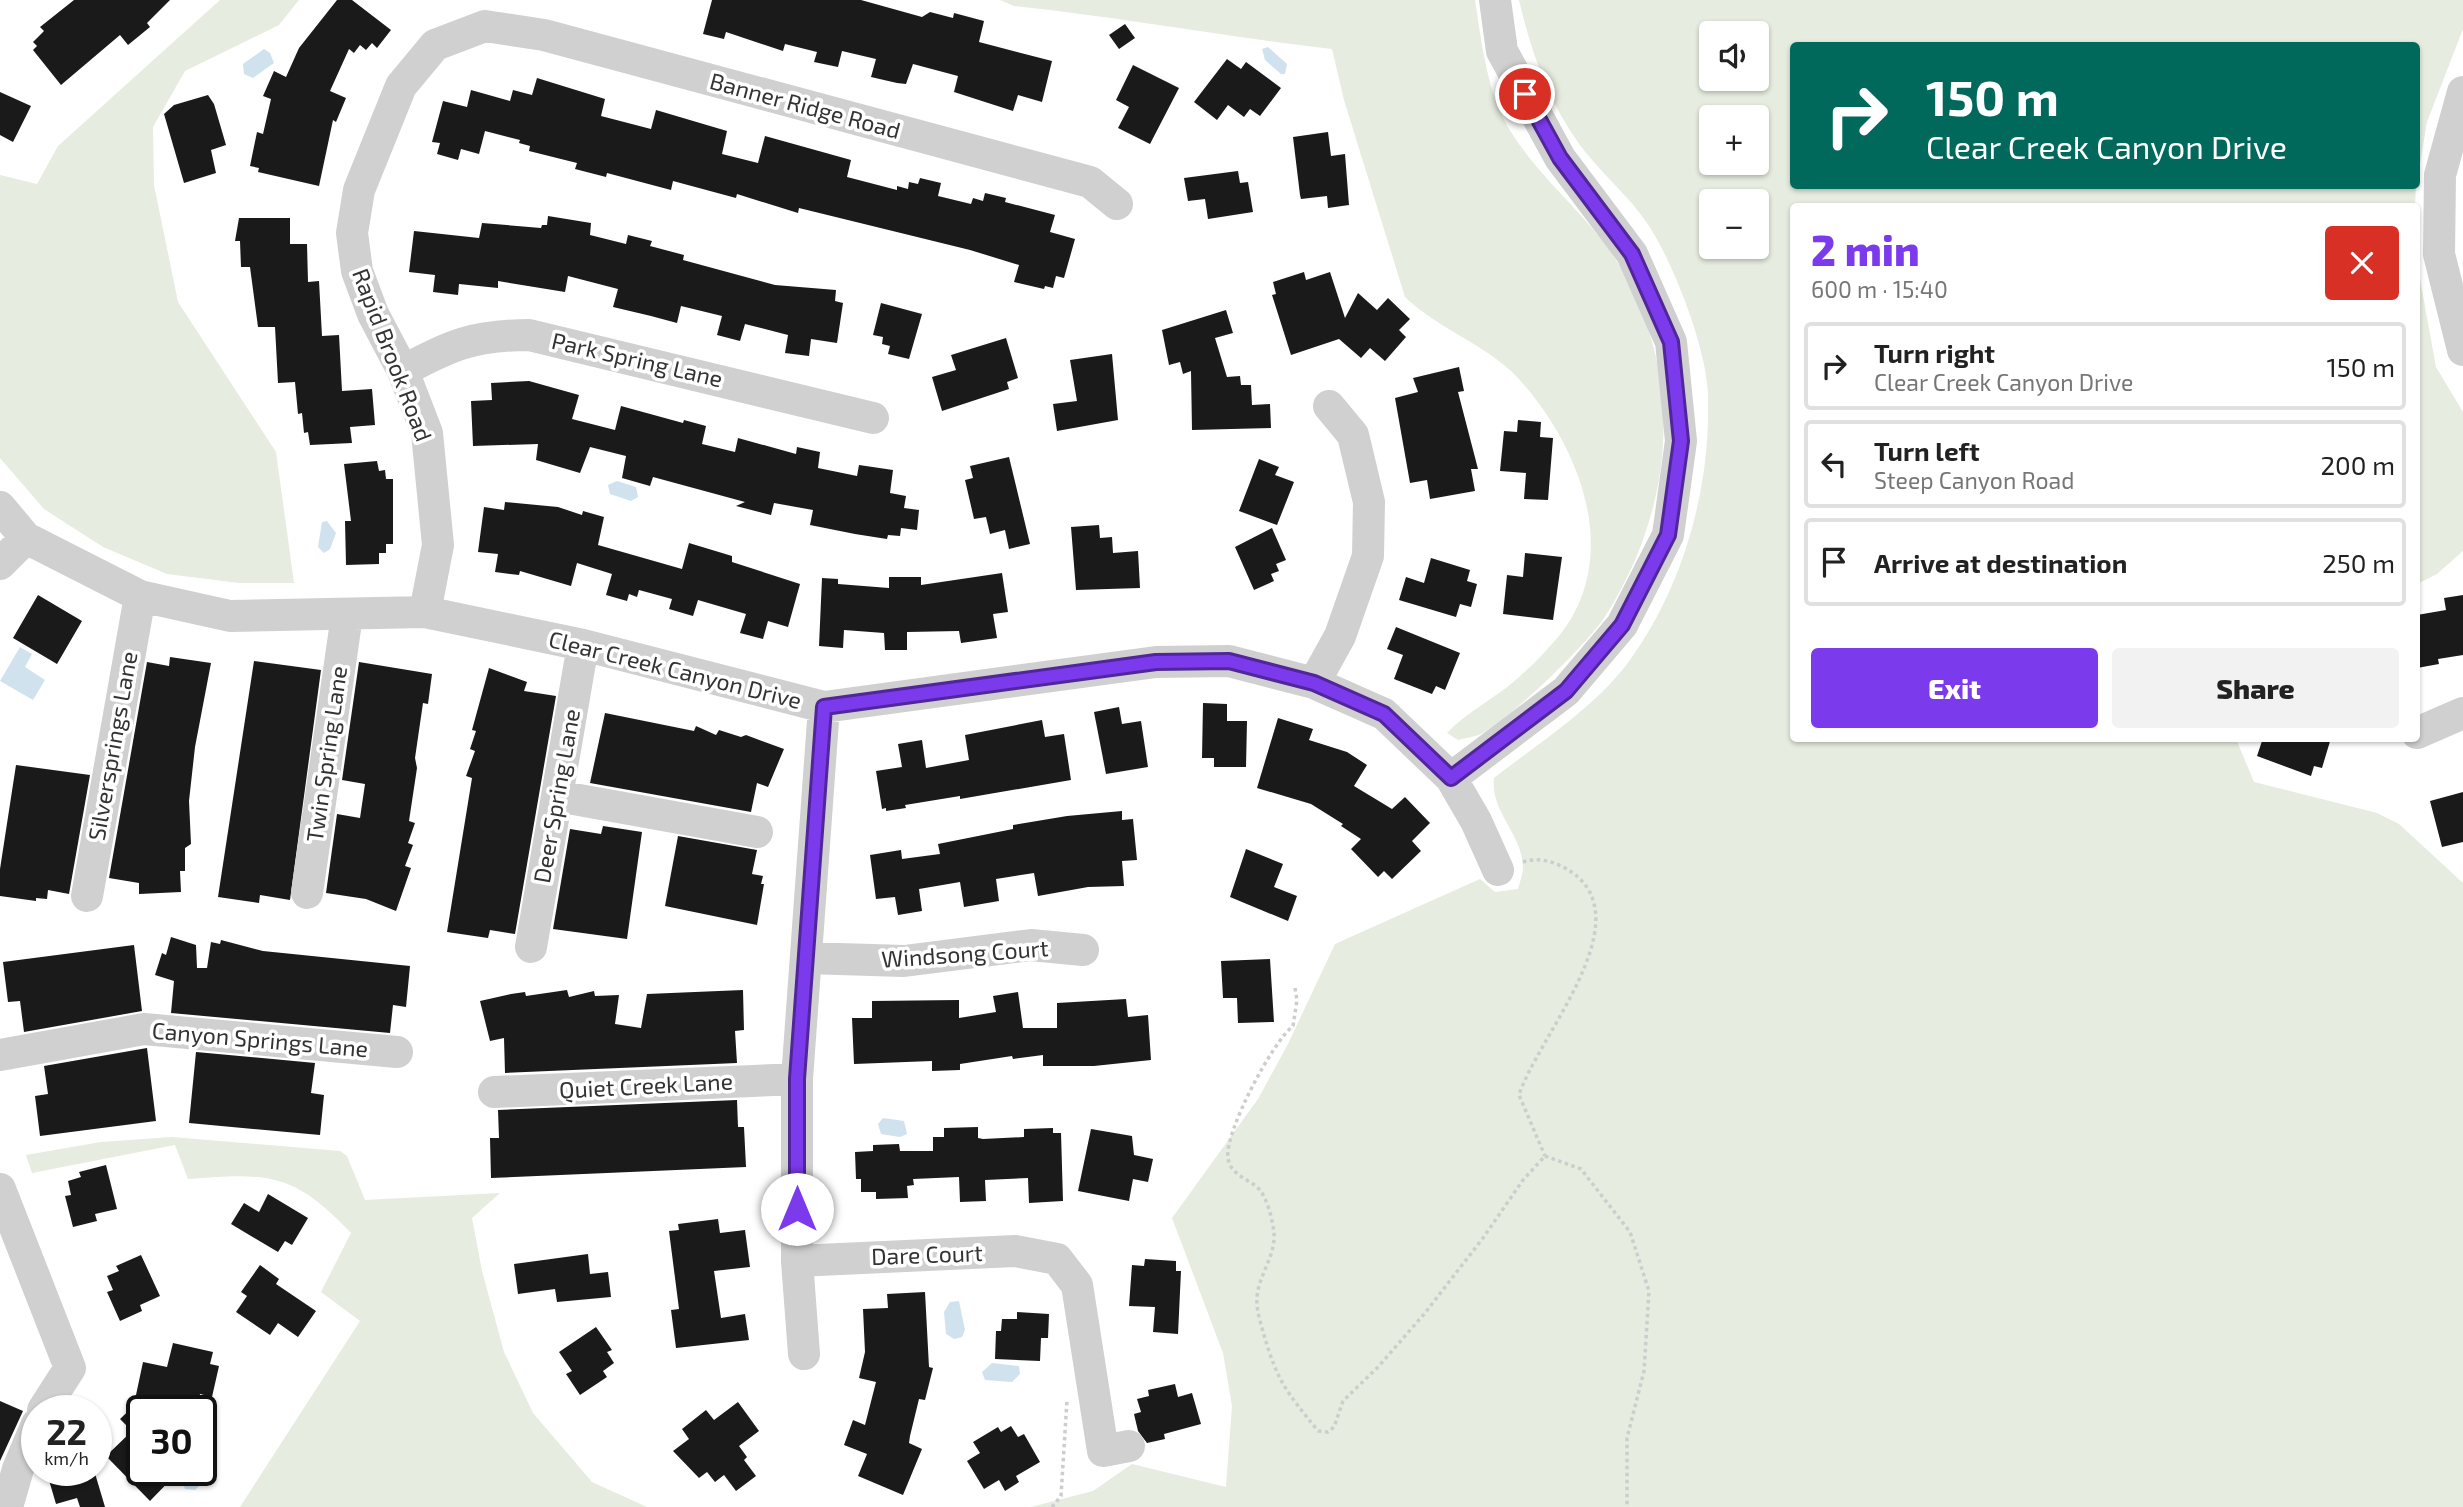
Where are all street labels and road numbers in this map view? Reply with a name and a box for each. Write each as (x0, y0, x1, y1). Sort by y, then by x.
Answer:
street label: Banner Ridge Road (707, 66, 904, 144)
street label: Rapid Brook Road (347, 264, 439, 445)
street label: Park Spring Lane (549, 326, 725, 392)
street label: Clear Creek Canyon Drive (546, 624, 804, 714)
street label: Silversprings Lane (82, 649, 142, 843)
street label: Twin Spring Lane (300, 664, 352, 844)
street label: Deer Spring Lane (527, 706, 585, 885)
street label: Windsong Court (880, 933, 1050, 973)
street label: Canyon Springs Lane (151, 1016, 369, 1062)
street label: Quiet Creek Lane (558, 1066, 734, 1104)
street label: Dare Court (871, 1238, 983, 1270)

